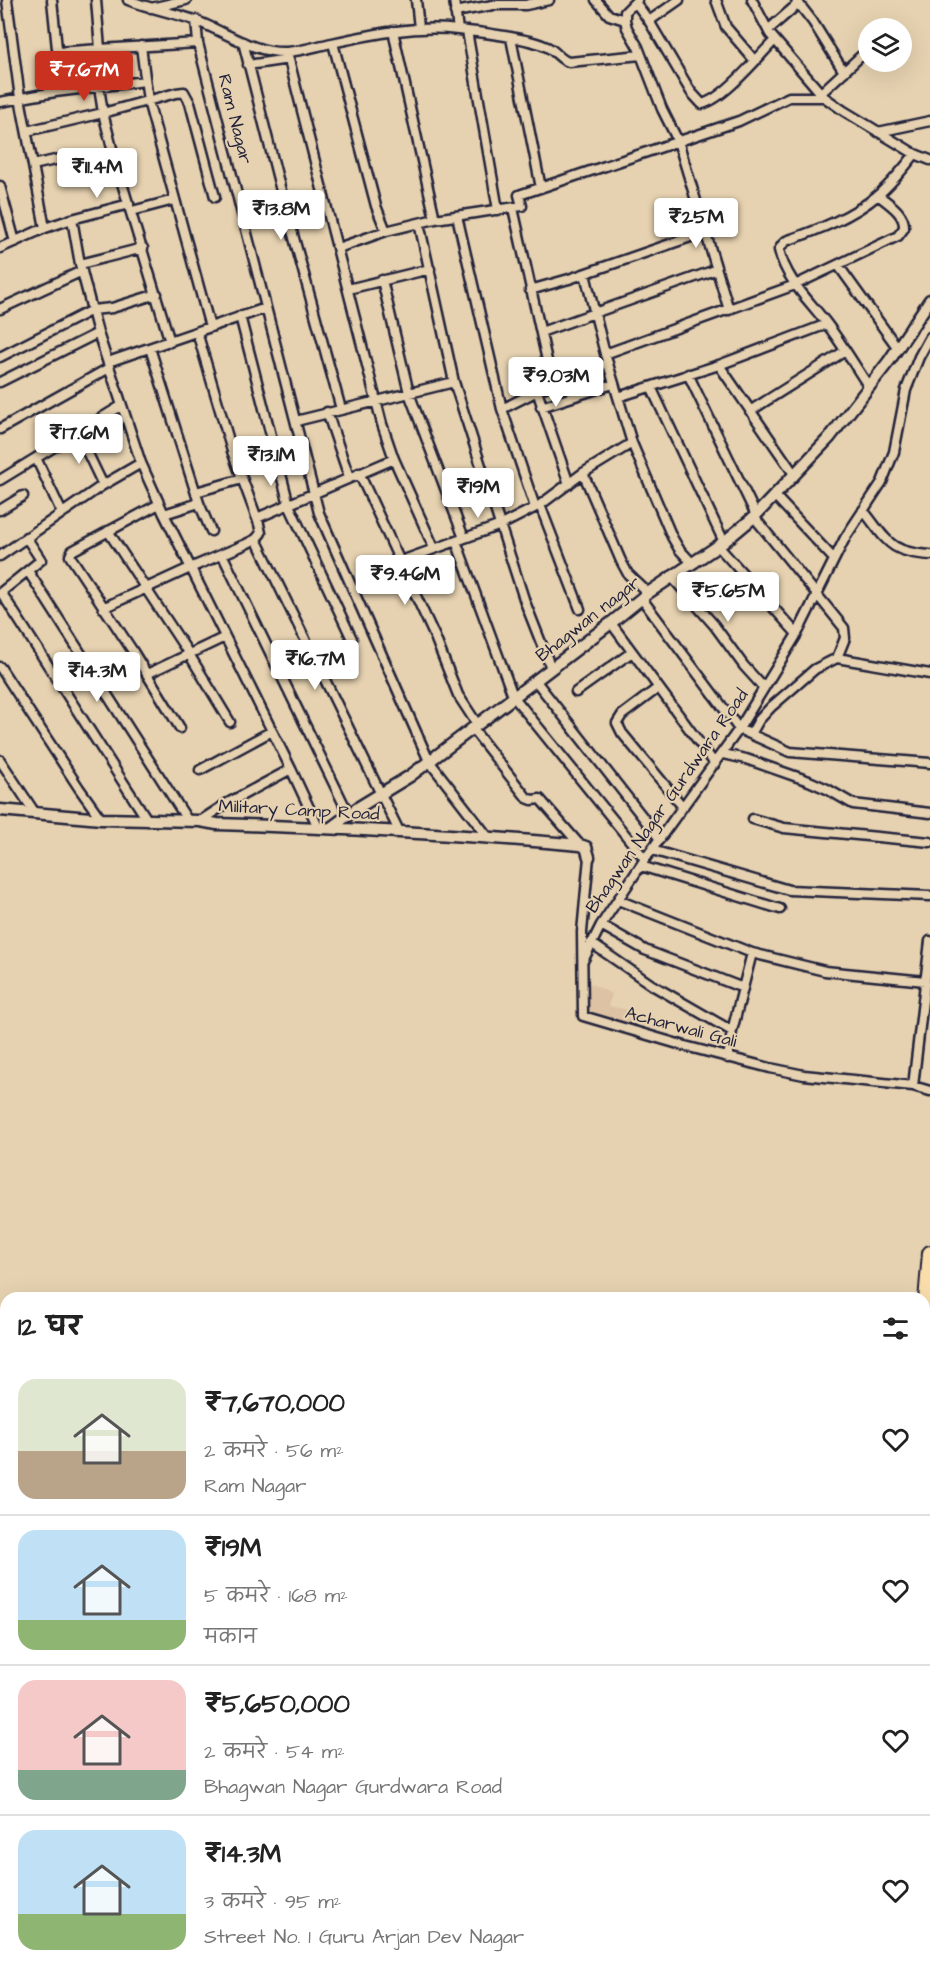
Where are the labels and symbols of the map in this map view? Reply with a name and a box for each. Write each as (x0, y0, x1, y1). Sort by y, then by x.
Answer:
pin: ₹7.67M (35, 51, 133, 102)
street label: Ram Nagar (211, 71, 258, 167)
pin: ₹11.4M (48, 148, 146, 199)
pin: ₹13.8M (232, 190, 330, 241)
pin: ₹25M (660, 198, 732, 249)
pin: ₹9.03M (507, 357, 605, 408)
pin: ₹17.6M (30, 414, 128, 465)
pin: ₹13.1M (222, 436, 320, 487)
pin: ₹19M (442, 468, 514, 519)
pin: ₹9.46M (356, 555, 454, 606)
street label: Bhagwan nagar (530, 570, 646, 669)
pin: ₹5.65M (679, 572, 777, 623)
pin: ₹16.7M (266, 640, 364, 691)
pin: ₹14.3M (48, 652, 146, 703)
street label: Bhagwan Nagar Gurdwara Road (580, 684, 755, 919)
street label: Military Camp Road (218, 793, 380, 828)
street label: Acharwali Gali (622, 1000, 740, 1054)

